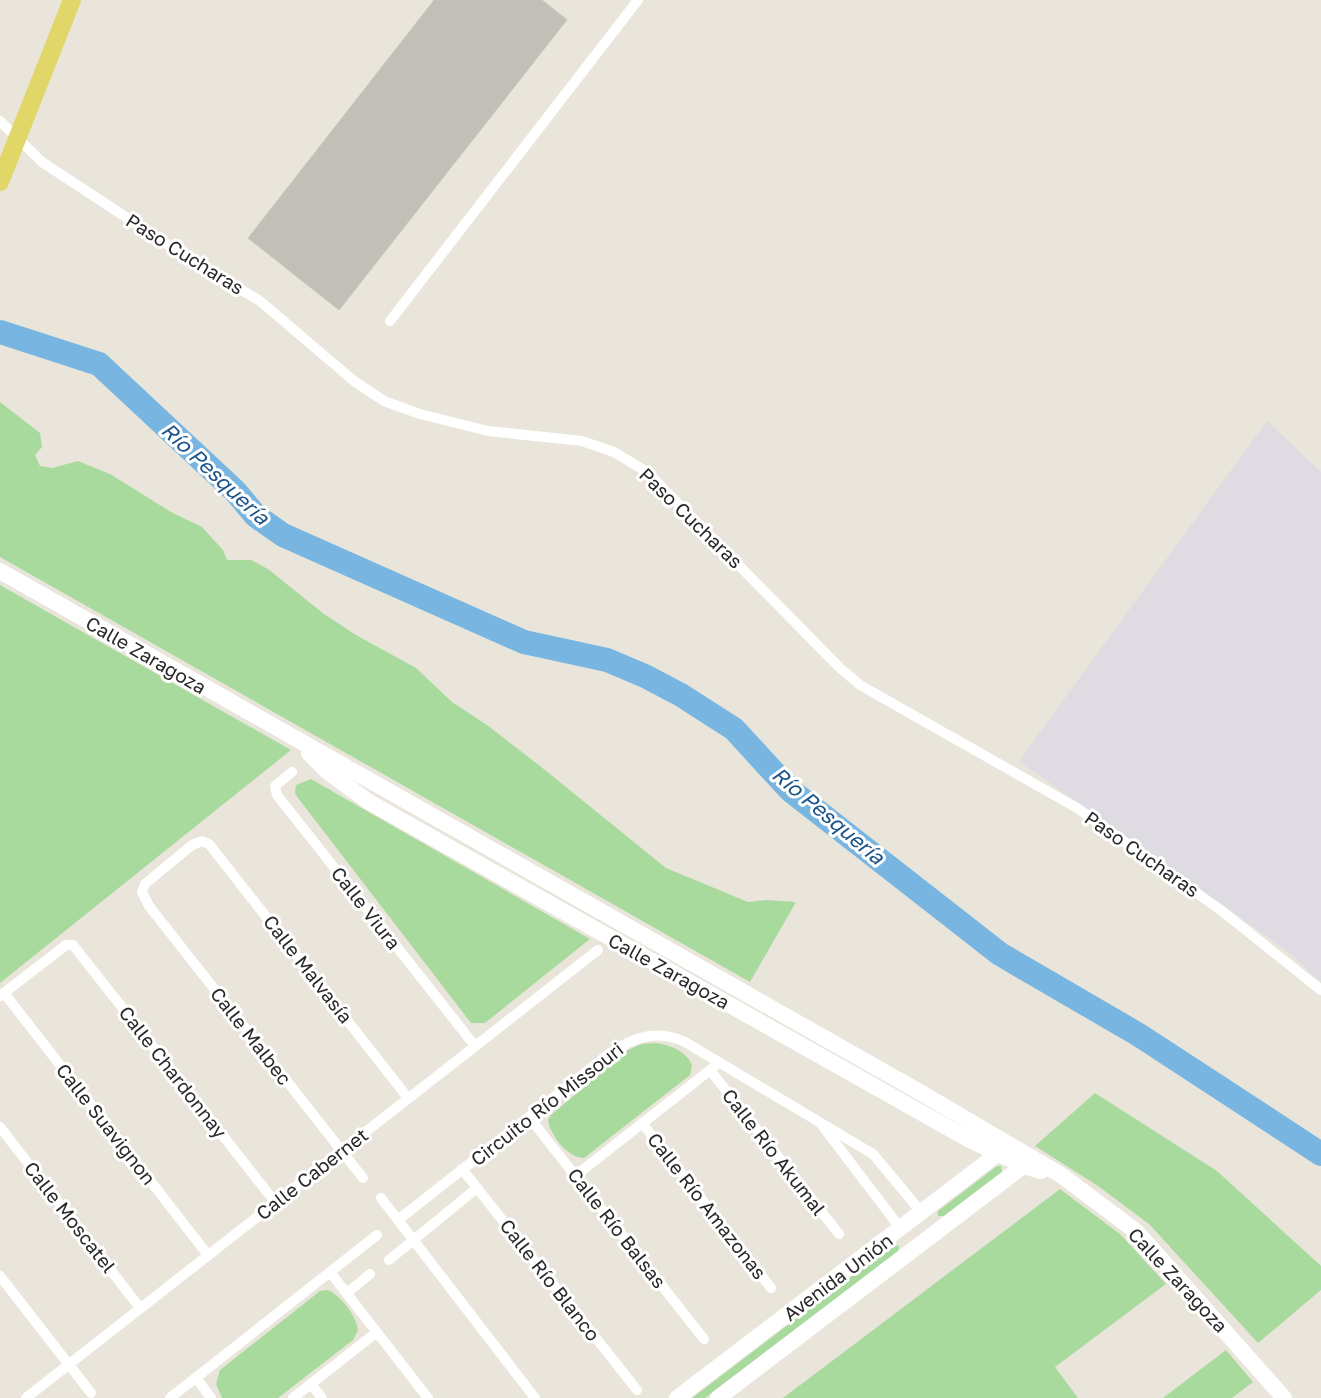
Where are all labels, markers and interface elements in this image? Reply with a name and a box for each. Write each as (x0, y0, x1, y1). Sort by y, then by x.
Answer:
street label: Paso Cucharas (122, 208, 248, 299)
water label: Río Pesquería (156, 417, 276, 531)
street label: Paso Cucharas (635, 463, 748, 573)
street label: Calle Zaragoza (82, 611, 210, 698)
water label: Río Pesquería (767, 761, 891, 870)
street label: Paso Cucharas (1081, 806, 1204, 902)
street label: Calle Viura (327, 862, 406, 954)
street label: Calle Malvasía (259, 910, 358, 1027)
street label: Calle Zaragoza (605, 928, 734, 1013)
street label: Calle Malbec (206, 982, 297, 1089)
street label: Calle Chardonnay (115, 1001, 232, 1143)
street label: Circuito Río Missouri (466, 1037, 627, 1170)
street label: Calle Suavignon (52, 1058, 161, 1189)
street label: Calle Río Akumal (718, 1084, 831, 1220)
street label: Calle Cabernet (251, 1123, 372, 1224)
street label: Calle Río Amazonas (643, 1128, 772, 1283)
street label: Calle Moscatel (20, 1156, 121, 1277)
street label: Calle Río Balsas (563, 1163, 671, 1292)
street label: Calle Río Blanco (496, 1214, 605, 1345)
street label: Calle Zaragoza (1124, 1222, 1233, 1337)
street label: Avenida Unión (779, 1228, 897, 1325)

